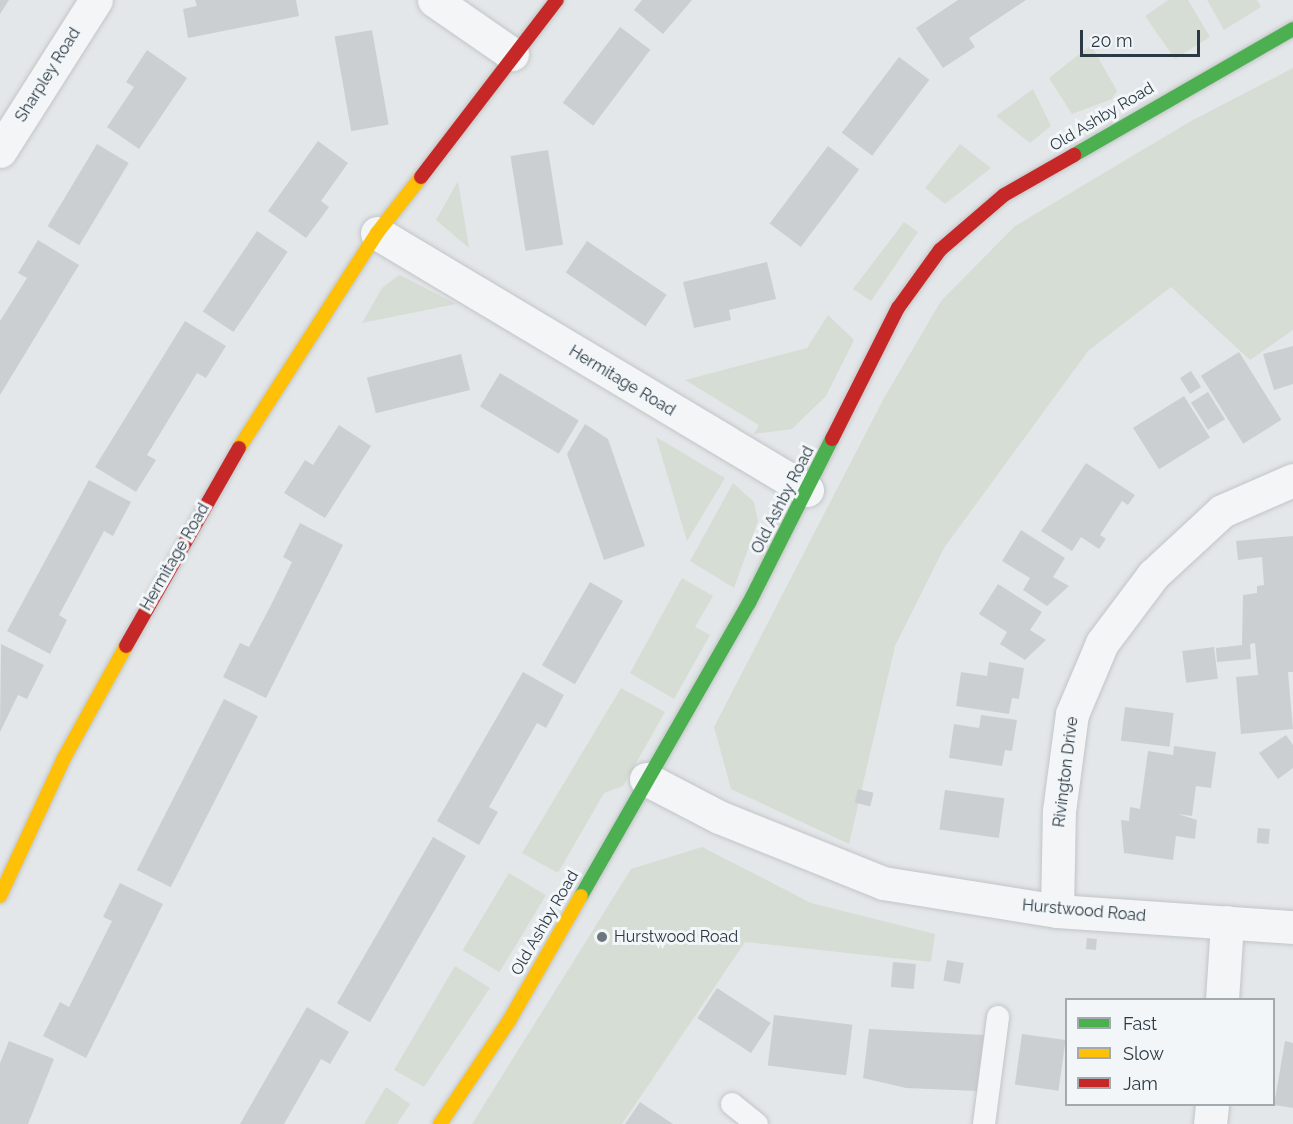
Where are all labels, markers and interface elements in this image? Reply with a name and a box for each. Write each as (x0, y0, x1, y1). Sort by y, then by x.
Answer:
scale bar (1083, 18, 1203, 56)
street label: Sharpley Road (11, 24, 85, 126)
text: 20 m (1091, 30, 1133, 51)
street label: Old Ashby Road (1046, 78, 1158, 156)
street label: Hermitage Road (565, 342, 679, 420)
street label: Old Ashby Road (747, 443, 819, 557)
street label: Hermitage Road (137, 500, 213, 614)
street label: Rivington Drive (1050, 716, 1082, 828)
street label: Old Ashby Road (507, 867, 583, 979)
street label: Hurstwood Road (1021, 896, 1147, 926)
place label: Hurstwood Road (614, 927, 738, 947)
marker: Hurstwood Road (595, 930, 609, 944)
legend (1065, 998, 1275, 1106)
text: Fast (1123, 1013, 1157, 1034)
text: Slow (1123, 1043, 1164, 1064)
text: Jam (1123, 1073, 1158, 1094)

